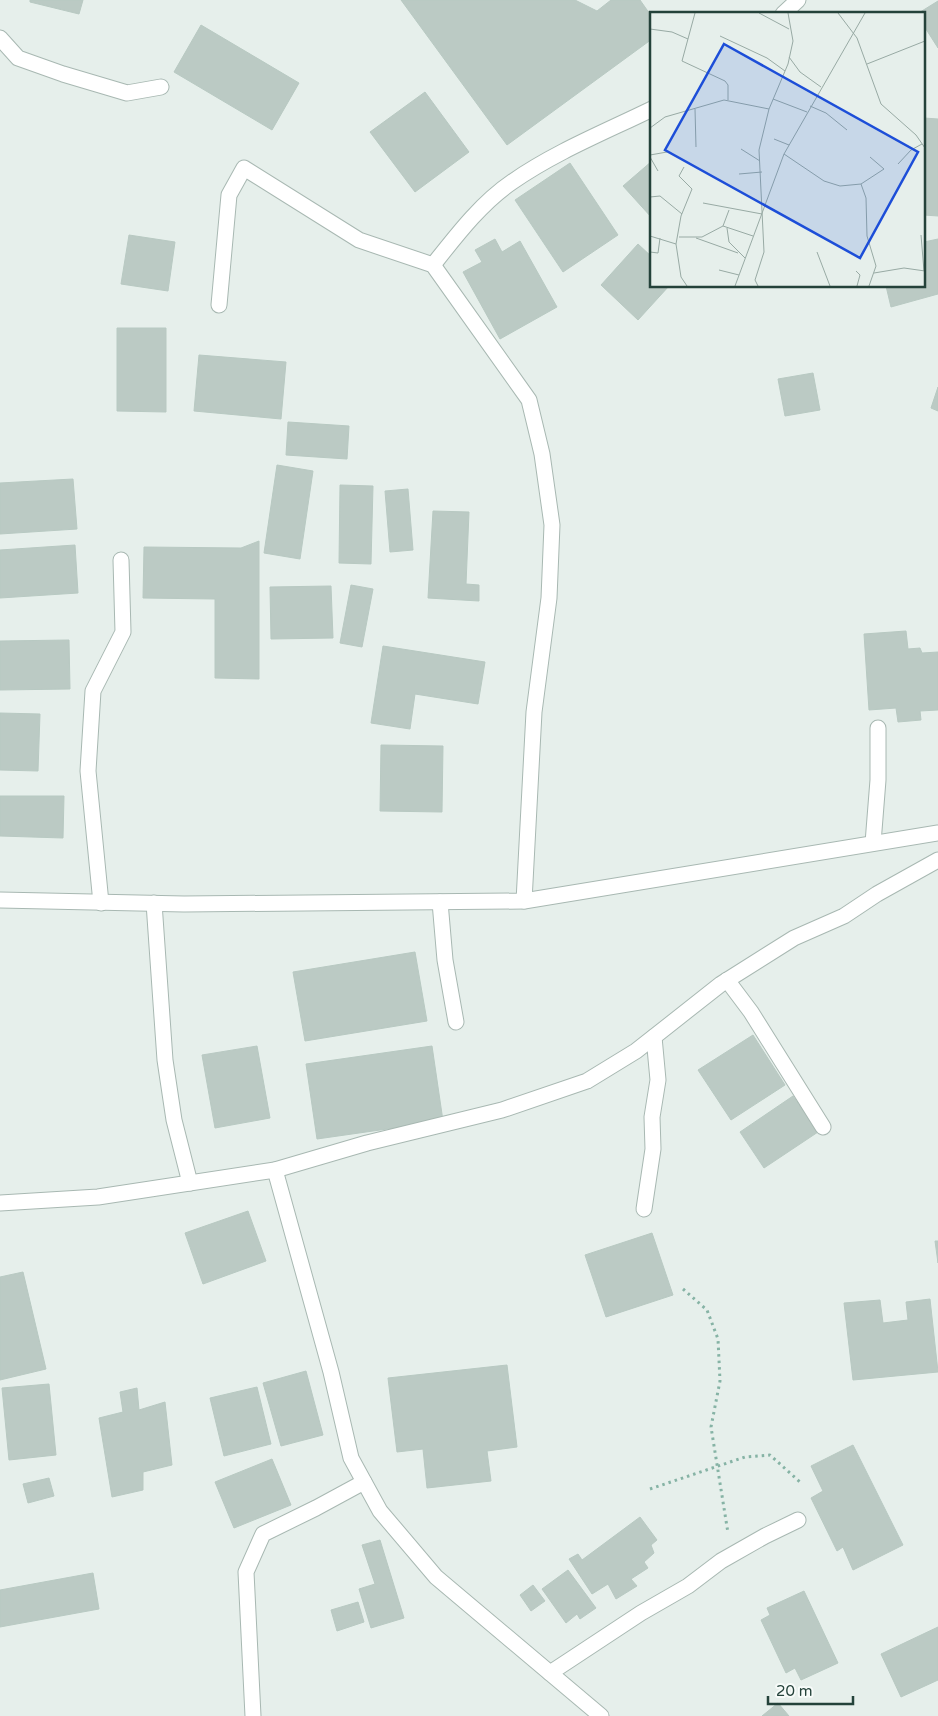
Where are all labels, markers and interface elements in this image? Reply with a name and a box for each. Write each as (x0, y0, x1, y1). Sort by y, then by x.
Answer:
inset map (650, 12, 926, 288)
scale bar (768, 1674, 853, 1706)
text: 20 m (776, 1682, 813, 1700)

